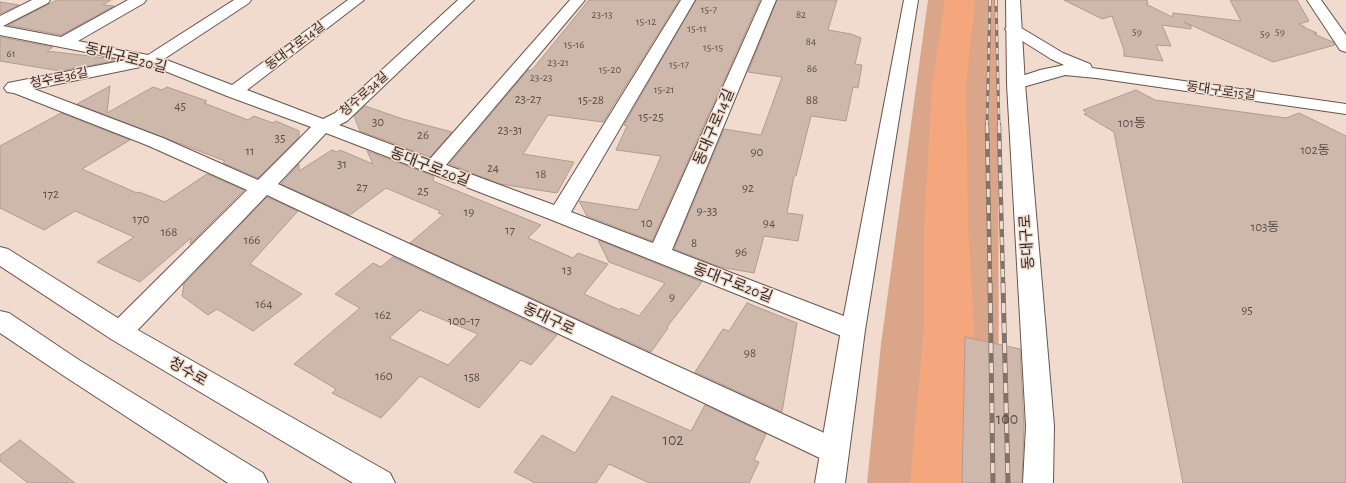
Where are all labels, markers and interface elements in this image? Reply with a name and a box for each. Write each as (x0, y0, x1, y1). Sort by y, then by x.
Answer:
house number: 15-7 (701, 3, 717, 17)
house number: 23-13 (591, 8, 613, 22)
house number: 82 (796, 8, 806, 22)
house number: 15-12 (636, 15, 656, 29)
street label: 동대구로14길 (262, 19, 328, 73)
house number: 15-11 (687, 22, 707, 36)
house number: 59 (1132, 25, 1142, 39)
house number: 59 (1275, 25, 1285, 39)
house number: 59 (1260, 27, 1270, 41)
house number: 84 (806, 35, 816, 49)
house number: 15-16 (564, 38, 584, 52)
street label: 동대구로20길 (83, 39, 169, 77)
house number: 15-15 (703, 41, 723, 55)
house number: 61 (7, 47, 15, 61)
house number: 23-21 (547, 56, 569, 70)
house number: 15-17 (669, 58, 689, 72)
house number: 86 (807, 62, 817, 76)
house number: 15-20 (599, 63, 621, 77)
street label: 청수로36길 (28, 65, 90, 91)
street label: 청수로34길 (337, 68, 391, 120)
house number: 23-23 (530, 71, 552, 85)
street label: 동대구로15길 (1185, 78, 1257, 104)
house number: 15-21 (654, 83, 674, 97)
street label: 동대구로14길 (690, 86, 738, 168)
house number: 23-27 (515, 91, 541, 107)
house number: 15-28 (578, 92, 604, 108)
house number: 88 (806, 92, 818, 108)
house number: 45 (174, 98, 186, 114)
house number: 15-25 (638, 109, 664, 125)
house number: 30 (372, 114, 384, 130)
house number: 101동 (1118, 115, 1146, 131)
house number: 23-31 (497, 122, 523, 138)
house number: 26 (417, 127, 429, 143)
house number: 35 (275, 130, 285, 146)
house number: 102동 (1300, 142, 1330, 158)
house number: 11 (246, 143, 254, 159)
street label: 동대구로20길 (388, 144, 472, 190)
house number: 90 (751, 144, 763, 160)
house number: 31 (337, 156, 347, 172)
house number: 24 (487, 160, 499, 176)
house number: 18 (536, 166, 546, 182)
house number: 27 (356, 179, 368, 195)
house number: 92 (742, 180, 754, 196)
house number: 25 (417, 183, 429, 199)
house number: 172 (43, 186, 59, 202)
house number: 9-33 (697, 203, 717, 219)
house number: 19 (464, 204, 474, 220)
house number: 170 (133, 211, 149, 227)
street label: 동대구로 (1016, 214, 1038, 270)
house number: 10 (641, 215, 653, 231)
house number: 94 (763, 215, 775, 231)
house number: 103동 (1251, 219, 1279, 235)
house number: 17 (505, 222, 515, 238)
house number: 168 (161, 224, 177, 240)
house number: 166 (244, 232, 260, 248)
house number: 8 (691, 235, 697, 251)
house number: 96 (735, 244, 747, 260)
street label: 동대구로20길 (691, 260, 775, 306)
house number: 13 (562, 262, 572, 278)
house number: 9 (669, 289, 675, 305)
house number: 164 (256, 296, 272, 312)
street label: 동대구로 (520, 299, 578, 339)
house number: 95 (1241, 302, 1253, 318)
house number: 162 (375, 307, 391, 323)
house number: 100-17 (448, 313, 480, 329)
house number: 98 (744, 345, 756, 361)
street label: 청수로 (166, 354, 210, 390)
house number: 160 (375, 368, 393, 384)
house number: 158 (464, 369, 480, 385)
house number: 100 (996, 409, 1018, 429)
house number: 102 (662, 430, 684, 450)

